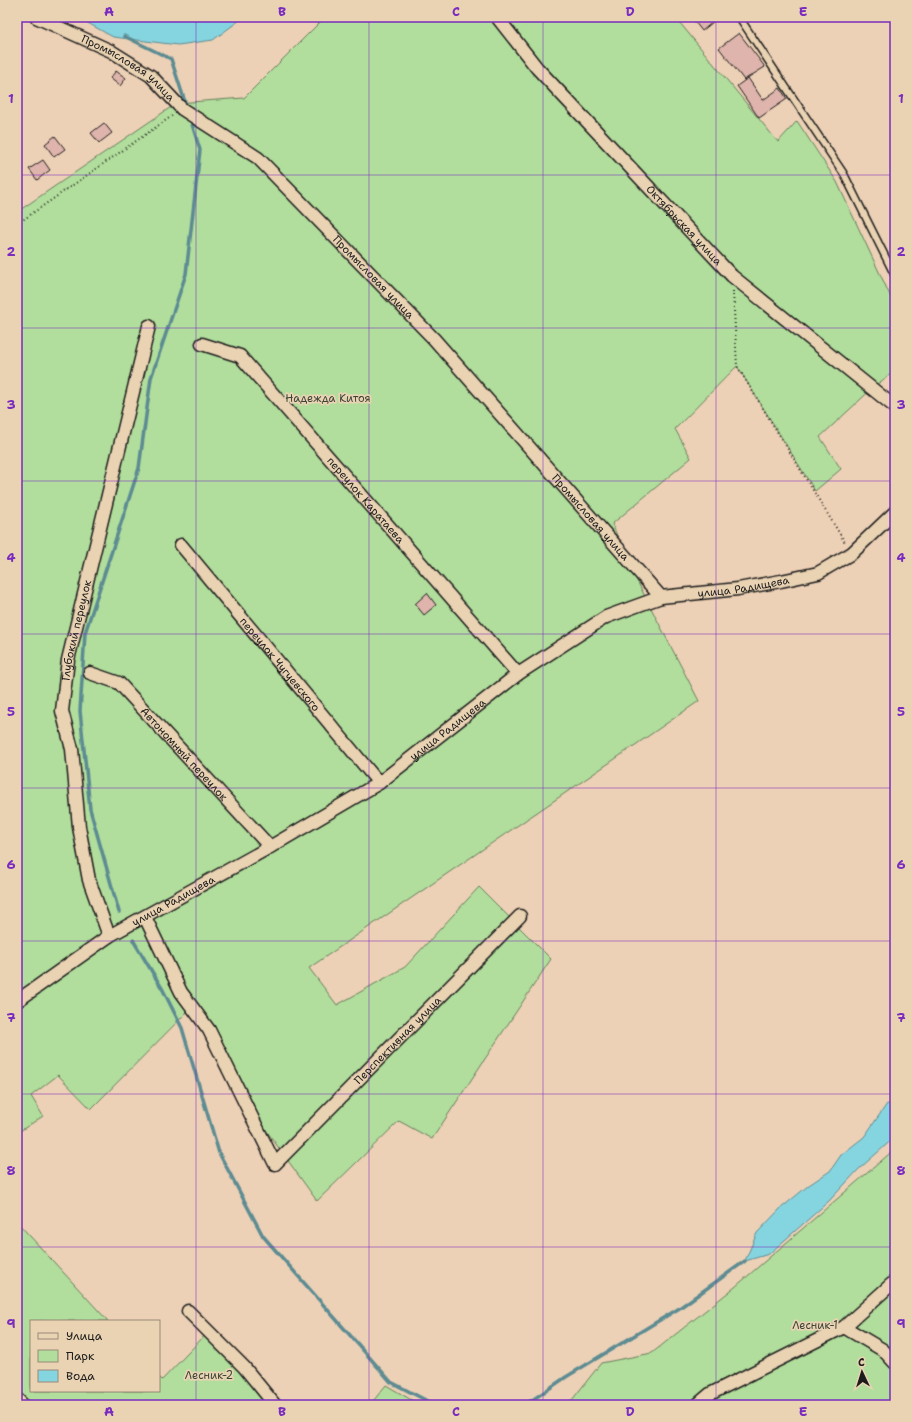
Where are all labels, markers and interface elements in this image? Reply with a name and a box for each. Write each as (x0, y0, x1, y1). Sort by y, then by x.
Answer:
text: A (104, 3, 114, 20)
text: B (278, 3, 286, 20)
text: C (452, 3, 460, 20)
text: D (625, 3, 635, 20)
text: E (799, 3, 808, 20)
street label: Промысловая улица (79, 31, 178, 104)
text: 1 (8, 90, 14, 107)
text: 1 (898, 90, 904, 107)
street label: Октябрьская улица (643, 182, 726, 268)
street label: Промысловая улица (330, 232, 418, 322)
text: 2 (6, 243, 16, 260)
text: 2 (896, 243, 906, 260)
park label: Надежда Китоя (285, 391, 371, 406)
text: 3 (6, 396, 16, 413)
text: 3 (896, 396, 906, 413)
street label: переулок Каратаева (324, 453, 408, 547)
street label: Промысловая улица (549, 471, 633, 564)
text: 4 (6, 549, 16, 566)
text: 4 (896, 549, 906, 566)
street label: улица Радищева (697, 572, 791, 601)
street label: Глубокий переулок (58, 578, 95, 682)
street label: переулок Чугуевского (237, 614, 324, 715)
street label: улица Радищева (406, 695, 489, 764)
text: 5 (7, 703, 15, 720)
text: 5 (897, 703, 905, 720)
street label: Автономный переулок (137, 704, 231, 804)
text: 6 (6, 856, 16, 873)
text: 6 (896, 856, 906, 873)
street label: улица Радищева (129, 871, 217, 929)
street label: Перспективная улица (351, 993, 444, 1087)
text: 7 (6, 1009, 16, 1026)
text: 7 (896, 1009, 906, 1026)
text: 8 (6, 1162, 16, 1179)
text: 8 (896, 1162, 906, 1179)
text: 9 (6, 1315, 16, 1332)
text: 9 (896, 1315, 906, 1332)
park label: Лесник-1 (792, 1318, 838, 1333)
legend (30, 1320, 160, 1392)
text: Улица (66, 1328, 103, 1344)
text: Парк (66, 1348, 95, 1364)
north arrow (842, 1352, 882, 1392)
text: С (857, 1355, 865, 1370)
text: Вода (66, 1368, 95, 1384)
park label: Лесник-2 (185, 1368, 233, 1383)
text: A (104, 1403, 114, 1420)
text: B (278, 1403, 286, 1420)
text: C (452, 1403, 460, 1420)
text: D (625, 1403, 635, 1420)
text: E (799, 1403, 808, 1420)

